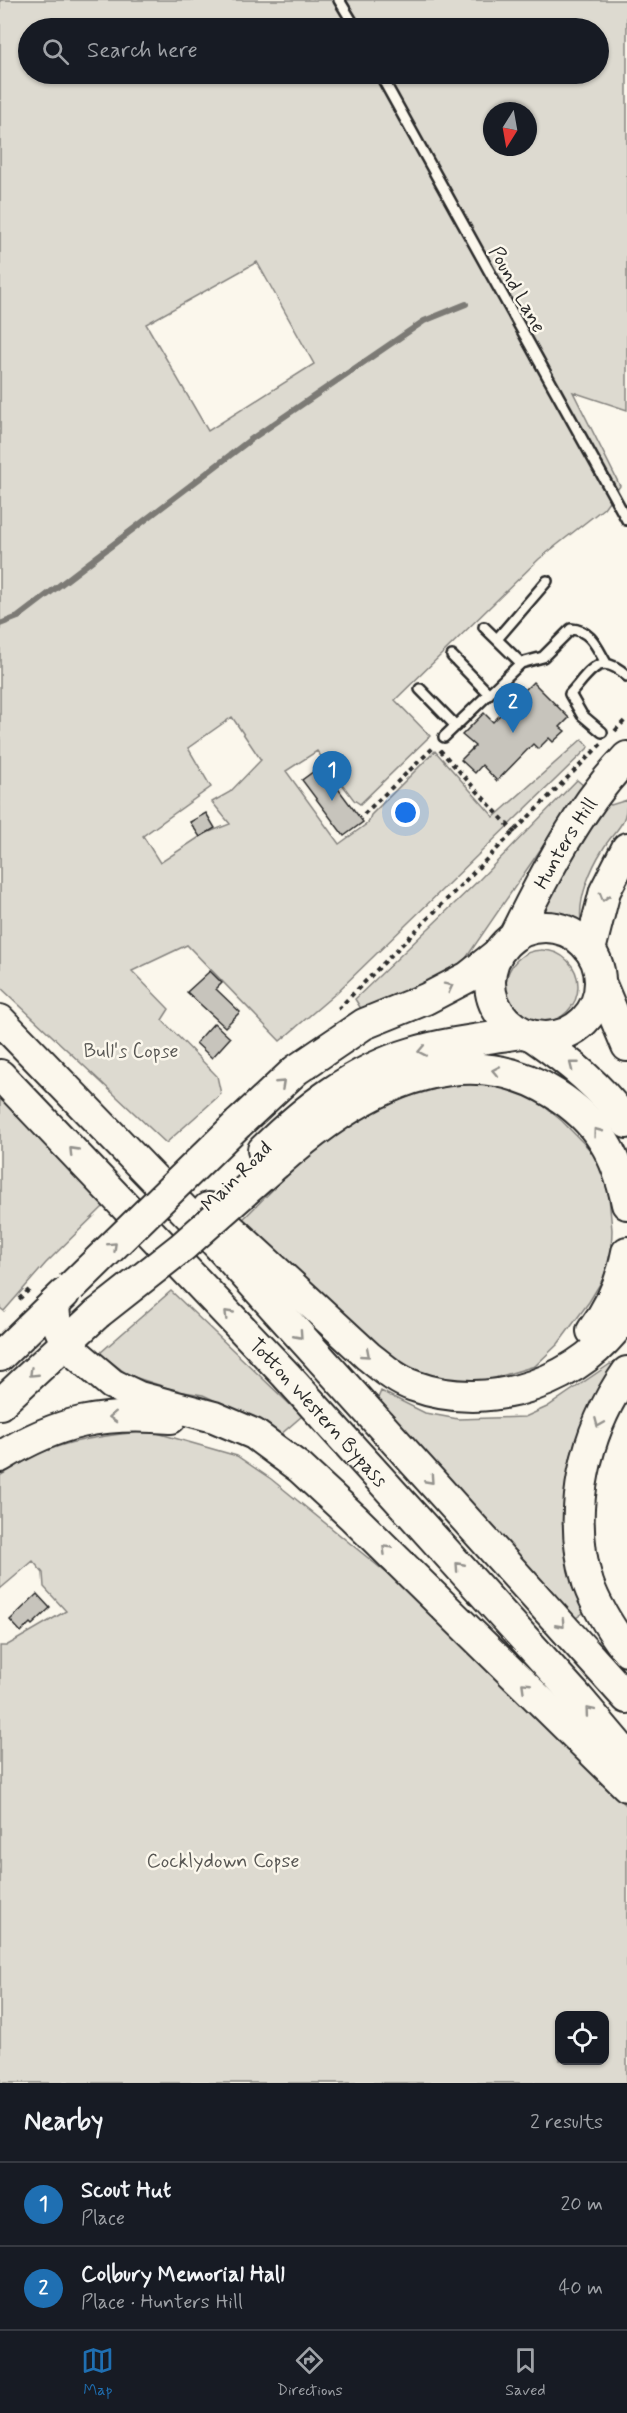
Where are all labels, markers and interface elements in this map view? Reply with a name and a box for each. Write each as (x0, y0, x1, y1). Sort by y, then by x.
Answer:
search box (18, 18, 609, 84)
icon: search (39, 35, 72, 68)
text: Search here (87, 37, 198, 65)
north arrow (483, 102, 537, 156)
street label: Pound Lane (482, 241, 552, 338)
pin: 2 (494, 684, 532, 733)
pin: 1 (312, 752, 352, 801)
street label: Hunters Hill (528, 792, 604, 894)
your location (391, 798, 420, 827)
one-way arrow (599, 891, 611, 902)
one-way arrow (443, 983, 453, 994)
park label: Bull's Copse (83, 1038, 179, 1065)
one-way arrow (418, 1044, 428, 1057)
one-way arrow (569, 1062, 580, 1073)
one-way arrow (491, 1065, 501, 1078)
one-way arrow (275, 1080, 285, 1091)
one-way arrow (593, 1128, 604, 1139)
street label: Main Road (196, 1136, 278, 1218)
one-way arrow (70, 1148, 81, 1159)
one-way arrow (107, 1242, 117, 1253)
one-way arrow (224, 1310, 235, 1321)
one-way arrow (292, 1328, 303, 1339)
street label: Totton Western Bypass (243, 1333, 393, 1494)
one-way arrow (359, 1347, 370, 1358)
one-way arrow (29, 1366, 39, 1377)
one-way arrow (108, 1410, 117, 1423)
one-way arrow (594, 1417, 606, 1428)
one-way arrow (423, 1473, 434, 1484)
one-way arrow (383, 1546, 394, 1557)
one-way arrow (455, 1562, 466, 1573)
one-way arrow (554, 1618, 565, 1628)
one-way arrow (522, 1682, 532, 1693)
one-way arrow (585, 1707, 596, 1718)
park label: Cocklydown Copse (146, 1848, 300, 1875)
map controls (555, 2011, 609, 2065)
button: locate (555, 2011, 609, 2065)
text: Nearby (24, 2105, 103, 2139)
text: 2 results (530, 2109, 603, 2136)
text: Scout Hut (81, 2177, 171, 2205)
text: 1 (39, 2191, 48, 2218)
text: 20 m (560, 2191, 603, 2218)
text: Place (81, 2205, 125, 2232)
text: Colbury Memorial Hall (81, 2261, 285, 2289)
text: 2 (39, 2275, 48, 2302)
text: 40 m (559, 2275, 603, 2302)
text: Place · Hunters Hill (81, 2289, 243, 2316)
tab: Map (81, 2344, 114, 2401)
tab: Directions (277, 2344, 343, 2401)
tab: Saved (505, 2344, 546, 2401)

